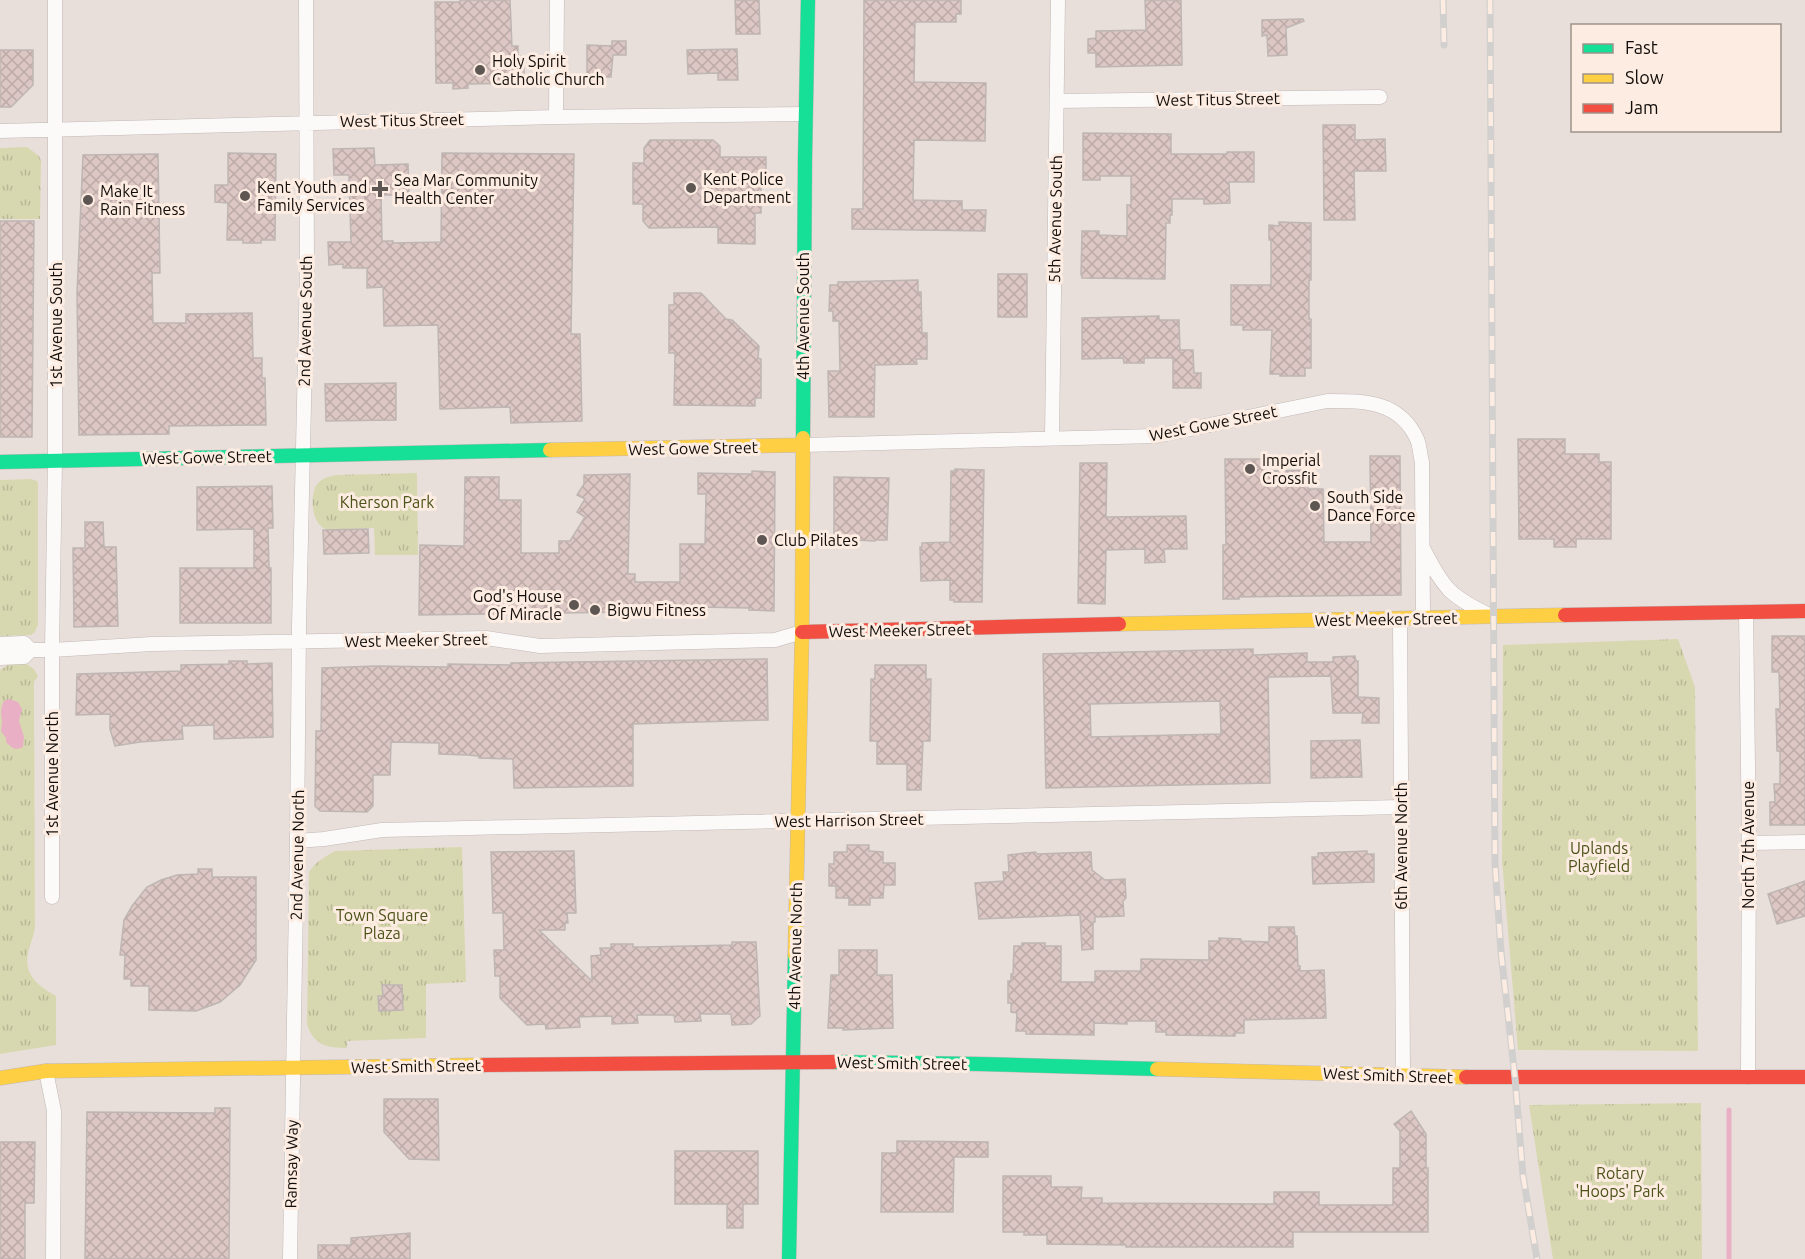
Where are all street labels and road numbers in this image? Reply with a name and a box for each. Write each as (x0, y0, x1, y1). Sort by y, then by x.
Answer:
street label: West Titus Street (1156, 89, 1281, 109)
street label: West Titus Street (340, 110, 465, 130)
street label: 5th Avenue South (1045, 155, 1065, 283)
street label: 4th Avenue South (794, 252, 812, 380)
street label: 2nd Avenue South (295, 255, 315, 387)
street label: 1st Avenue South (47, 262, 65, 388)
street label: West Gowe Street (1148, 402, 1279, 444)
street label: West Gowe Street (628, 438, 759, 458)
street label: West Gowe Street (142, 447, 273, 467)
street label: West Meeker Street (1314, 609, 1458, 629)
street label: West Meeker Street (828, 620, 972, 640)
street label: West Meeker Street (344, 630, 488, 650)
street label: 1st Avenue North (43, 711, 61, 837)
street label: North 7th Avenue (1739, 781, 1757, 909)
street label: 6th Avenue North (1392, 782, 1410, 910)
street label: 2nd Avenue North (287, 789, 307, 921)
street label: West Harrison Street (774, 810, 925, 830)
street label: 4th Avenue North (785, 882, 805, 1010)
street label: West Smith Street (837, 1053, 968, 1073)
street label: West Smith Street (351, 1056, 482, 1076)
street label: West Smith Street (1323, 1064, 1454, 1086)
street label: Ramsay Way (281, 1119, 301, 1209)

